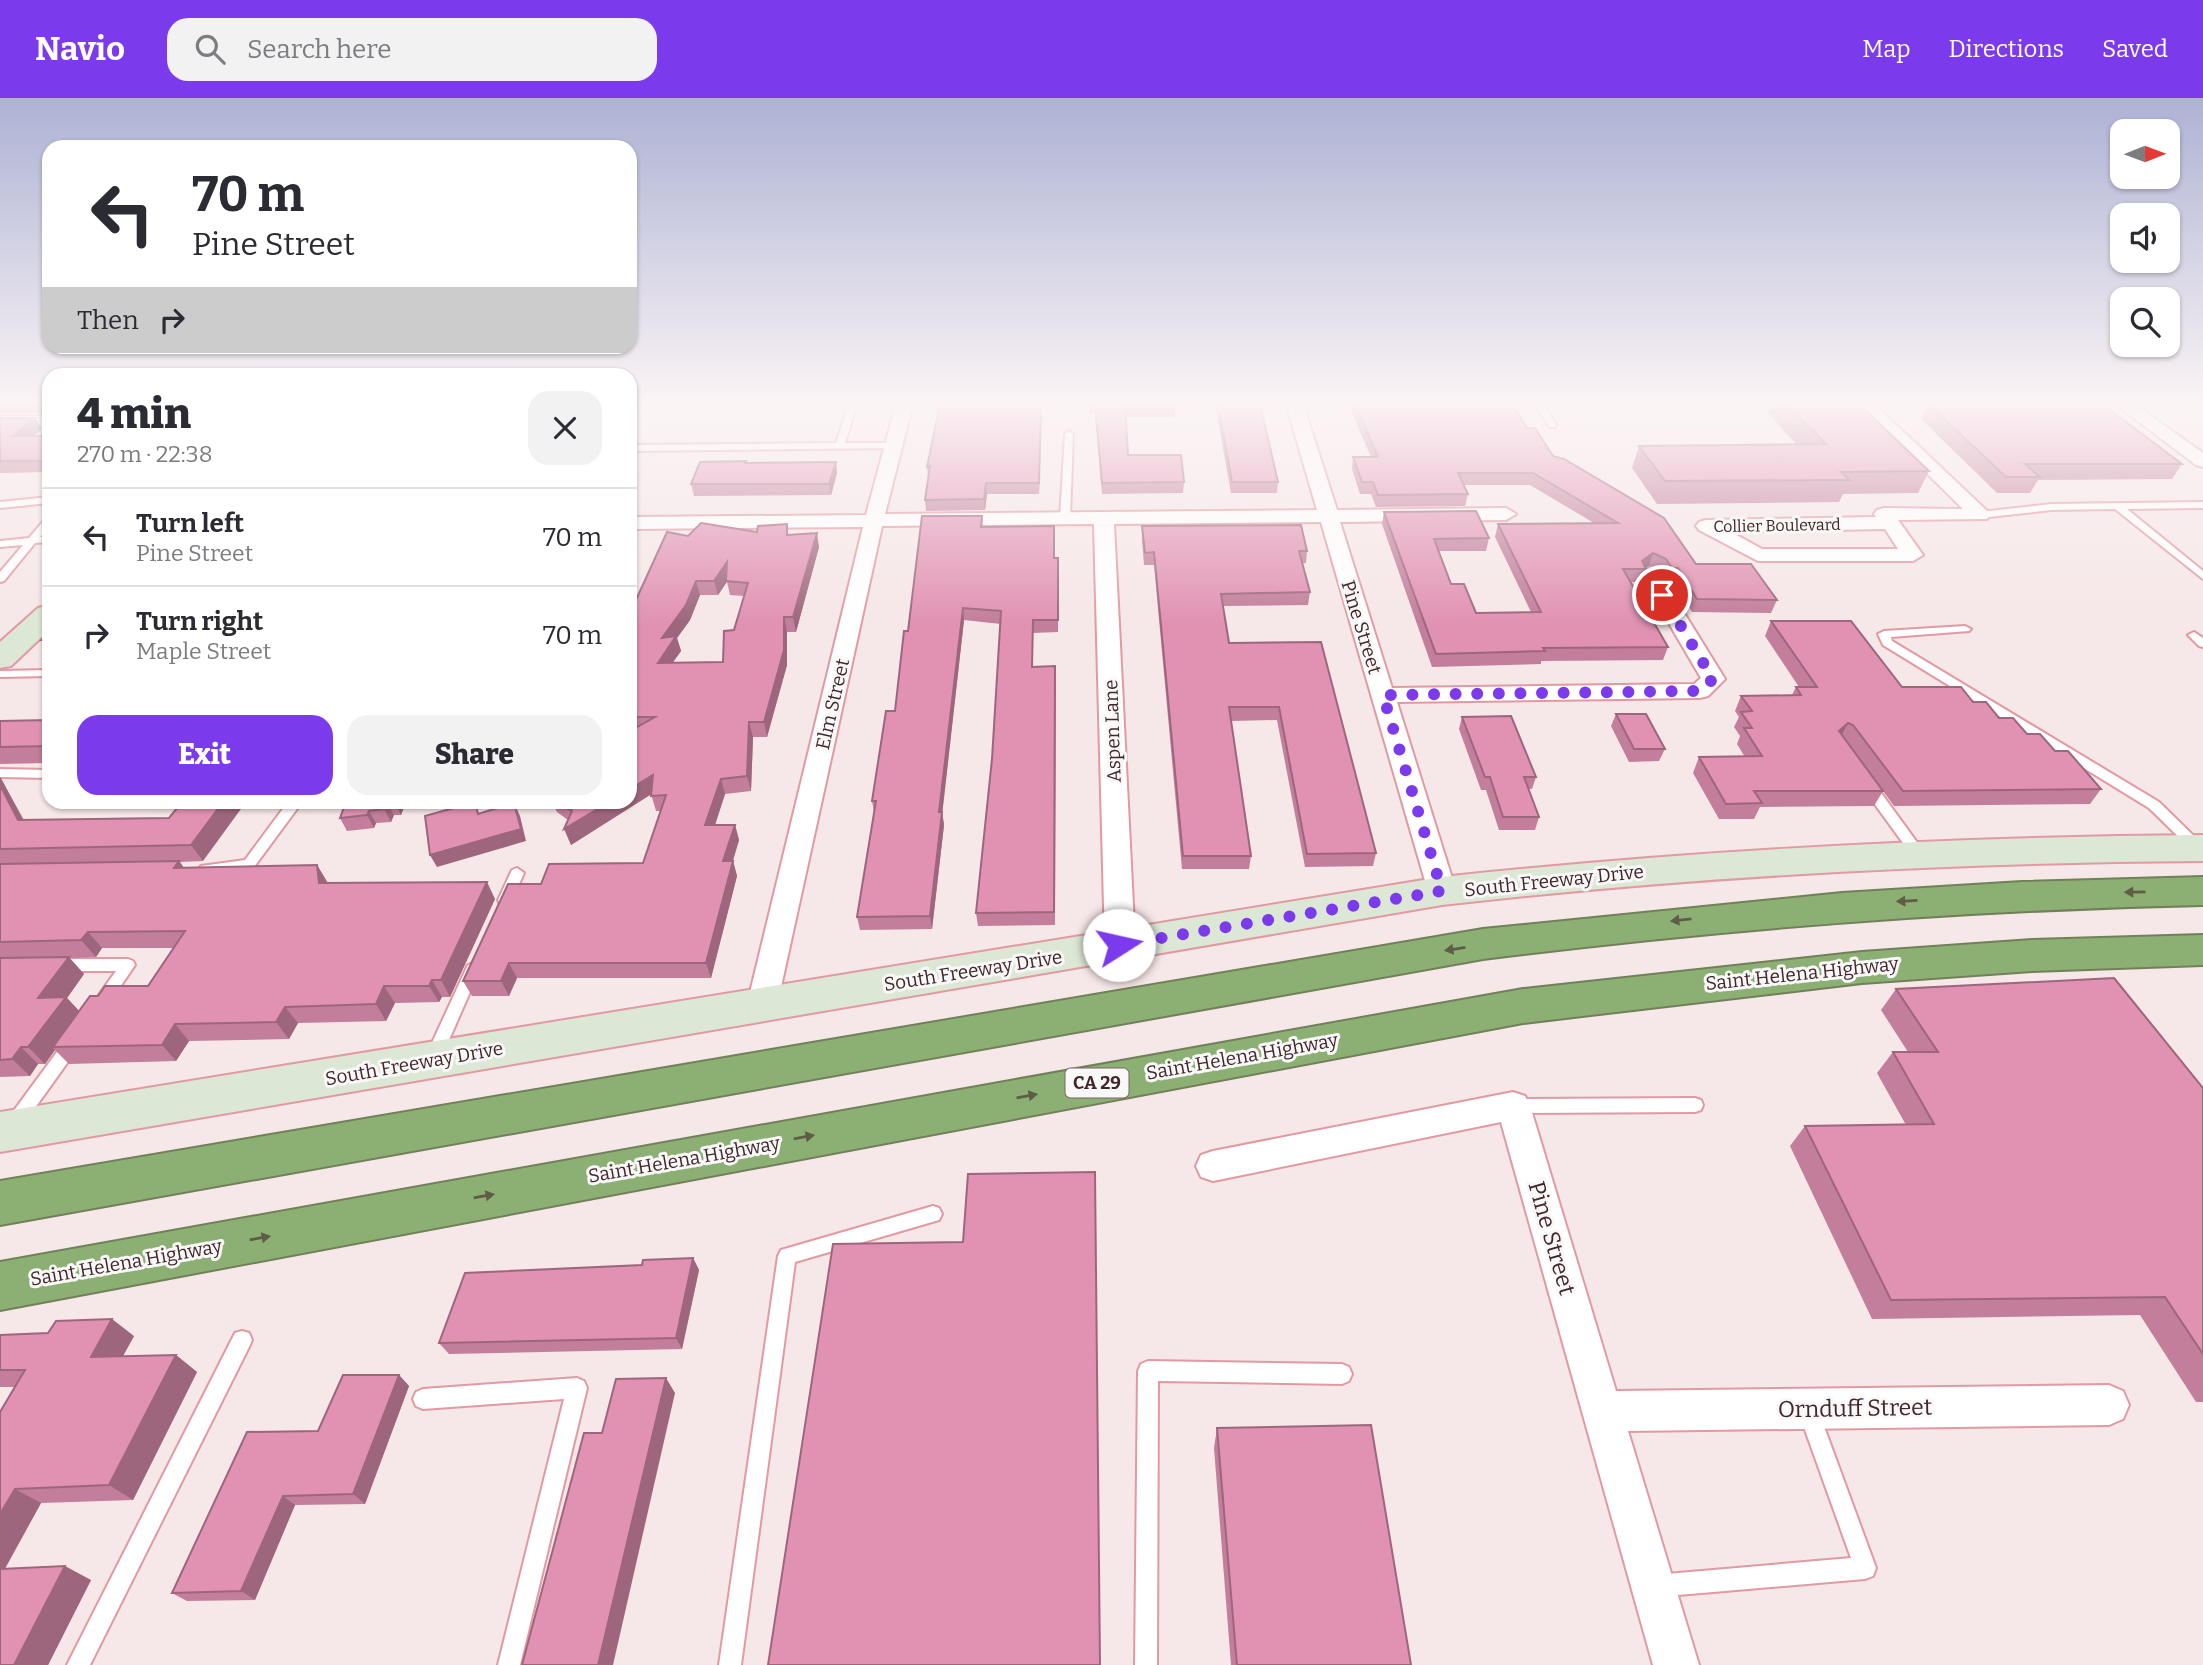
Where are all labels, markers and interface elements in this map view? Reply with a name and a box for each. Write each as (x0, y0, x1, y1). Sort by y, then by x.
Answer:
search box (167, 18, 657, 81)
text: Navio (35, 29, 125, 69)
icon: search (191, 30, 229, 68)
text: Search here (247, 34, 391, 65)
text: Map (1862, 35, 1911, 63)
text: Directions (1949, 35, 2064, 63)
text: Saved (2102, 35, 2168, 63)
north arrow (2110, 119, 2180, 189)
map controls (2110, 119, 2180, 357)
text: 70 m (192, 165, 304, 224)
icon: left (77, 168, 168, 259)
button: sound (2110, 203, 2180, 273)
text: Pine Street (192, 225, 355, 263)
button: search (2110, 287, 2180, 357)
icon: right (153, 301, 191, 339)
text: Then (77, 305, 139, 336)
text: 4 min (77, 389, 191, 439)
button: close (528, 391, 602, 465)
text: 270 m · 22:38 (77, 440, 213, 468)
text: Turn left (136, 508, 244, 539)
street label: Collier Boulevard (1713, 515, 1841, 536)
icon: left (77, 518, 115, 556)
text: 70 m (543, 522, 602, 553)
text: Pine Street (136, 539, 253, 567)
pin (1632, 565, 1692, 625)
icon: arrive (1643, 576, 1681, 614)
street label: Pine Street (1336, 578, 1387, 677)
text: Turn right (136, 606, 263, 637)
icon: right (77, 616, 115, 654)
text: 70 m (543, 620, 602, 651)
text: Maple Street (136, 637, 271, 665)
street label: Elm Street (811, 656, 854, 752)
street label: Aspen Lane (1099, 679, 1126, 783)
button: Exit (77, 715, 333, 795)
button: Share (347, 715, 602, 795)
street label: South Freeway Drive (1463, 860, 1645, 901)
one-way arrow (2124, 886, 2146, 898)
one-way arrow (1896, 896, 1918, 907)
position arrow (1082, 908, 1156, 982)
one-way arrow (1670, 914, 1692, 925)
one-way arrow (1444, 944, 1466, 955)
street label: South Freeway Drive (882, 945, 1064, 996)
street label: Saint Helena Highway (1704, 952, 1901, 995)
street label: Saint Helena Highway (1144, 1028, 1341, 1085)
street label: South Freeway Drive (323, 1037, 505, 1090)
road number: CA 29 (1066, 1068, 1128, 1098)
one-way arrow (1016, 1090, 1038, 1101)
street label: Saint Helena Highway (586, 1131, 783, 1188)
one-way arrow (793, 1131, 815, 1142)
street label: Pine Street (1522, 1178, 1582, 1298)
one-way arrow (473, 1191, 495, 1202)
one-way arrow (249, 1232, 271, 1243)
street label: Saint Helena Highway (28, 1234, 225, 1291)
street label: Ornduff Street (1778, 1393, 1932, 1423)

